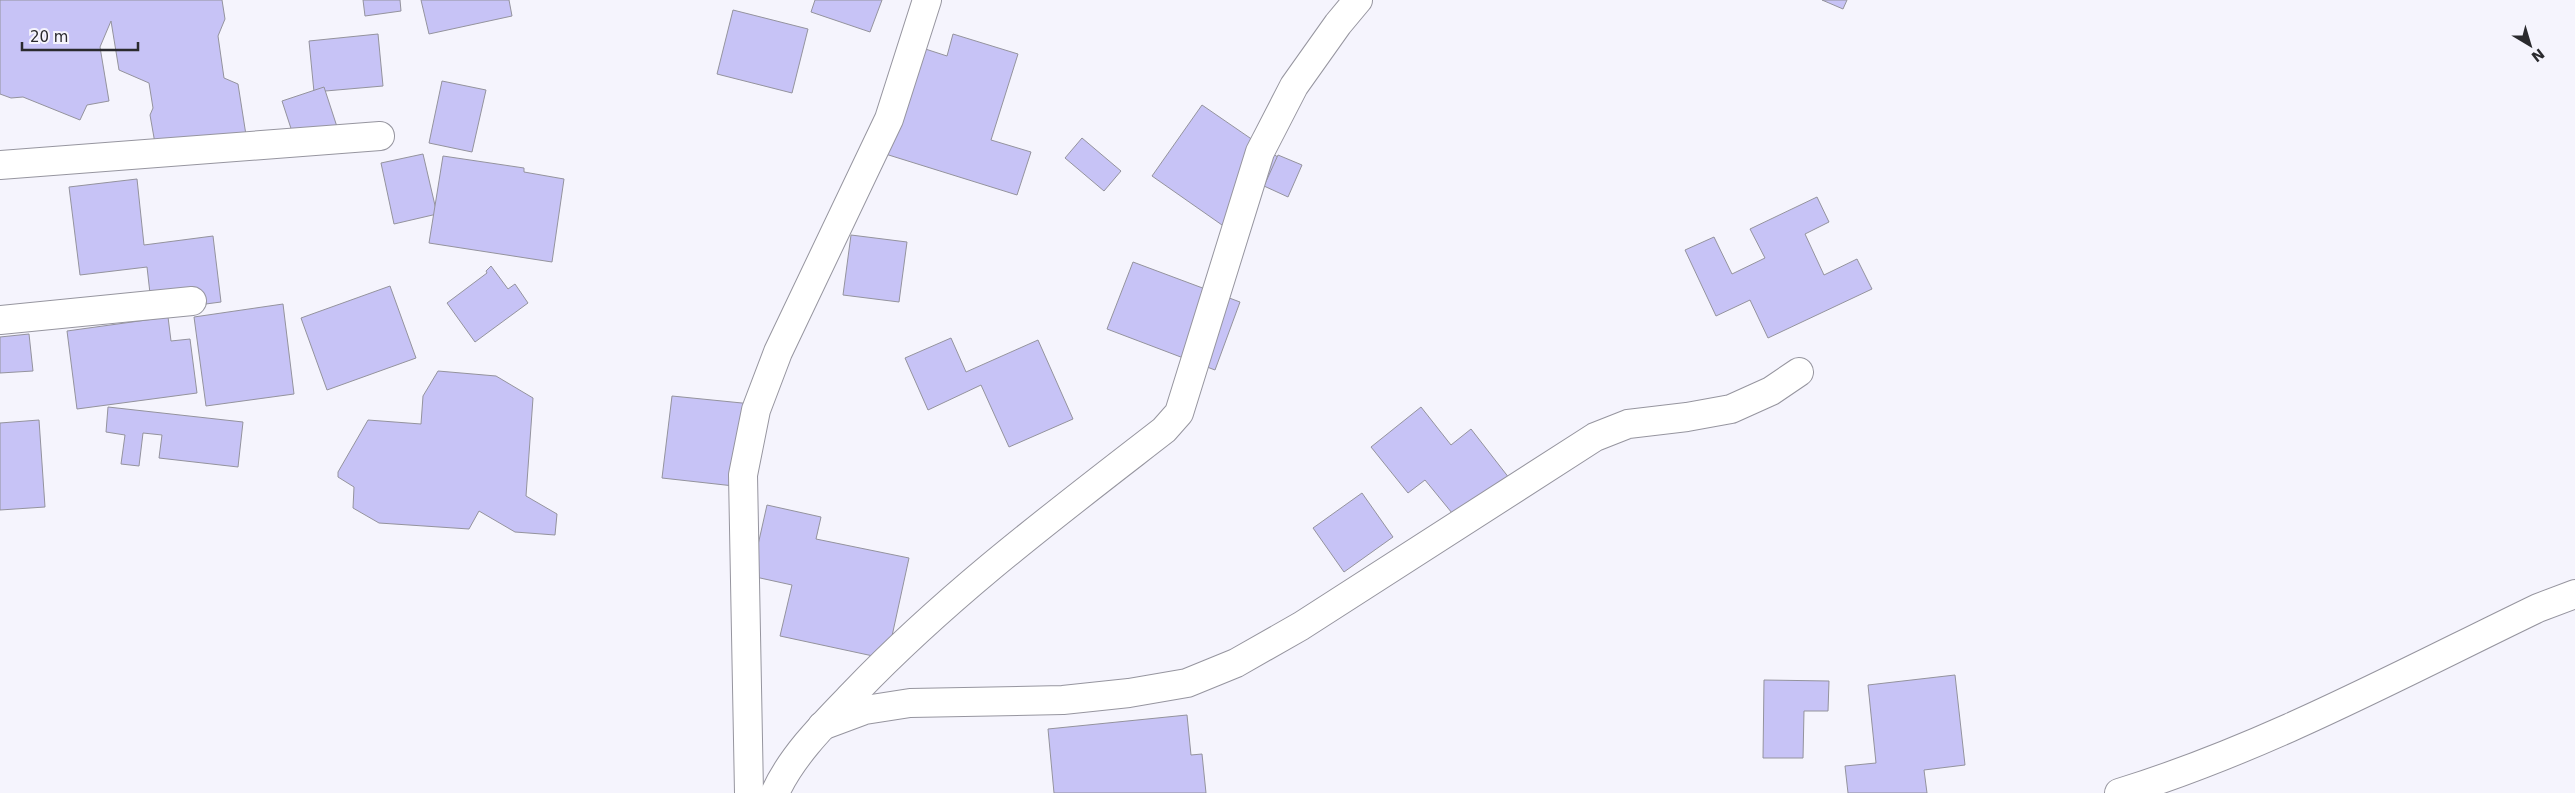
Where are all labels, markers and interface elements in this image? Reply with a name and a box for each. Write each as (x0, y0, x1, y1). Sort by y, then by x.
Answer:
scale bar (22, 20, 139, 52)
north arrow (2505, 20, 2555, 70)
text: 20 m (30, 28, 68, 46)
text: N (2528, 45, 2548, 65)

